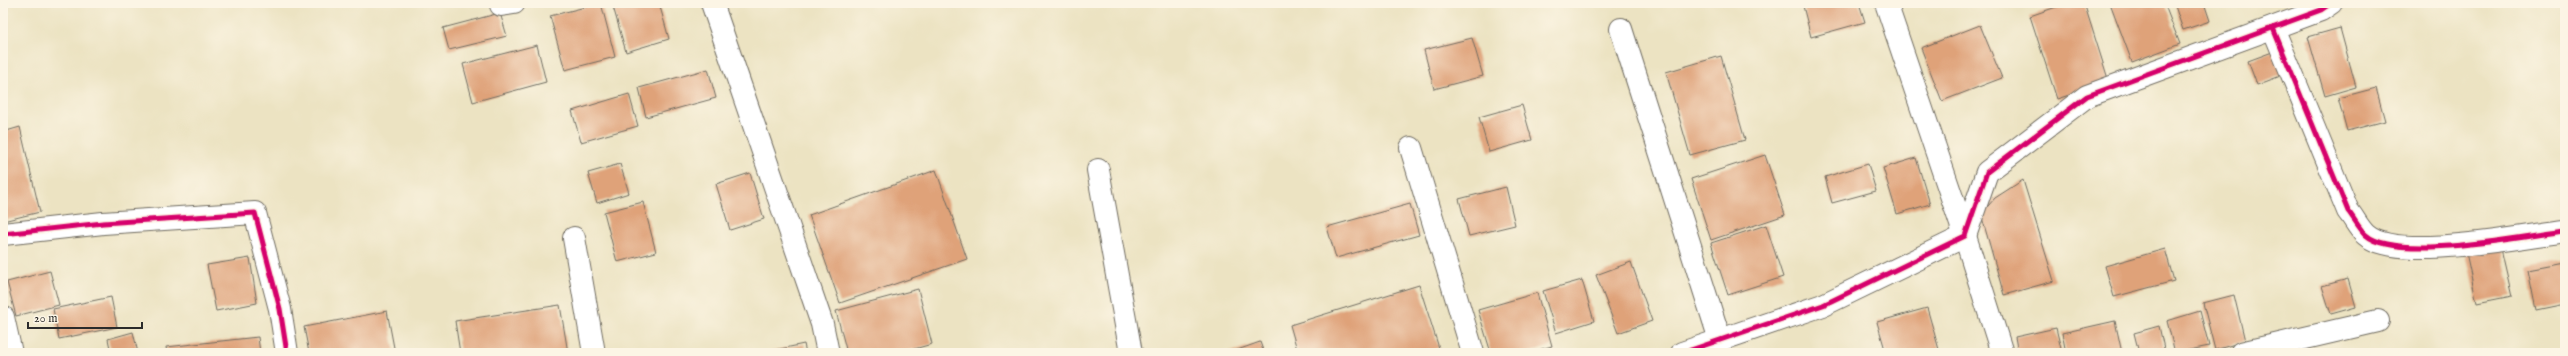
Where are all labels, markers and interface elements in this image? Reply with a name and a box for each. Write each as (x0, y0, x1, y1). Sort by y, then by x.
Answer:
scale bar (28, 304, 142, 330)
text: 20 m (34, 311, 57, 326)

